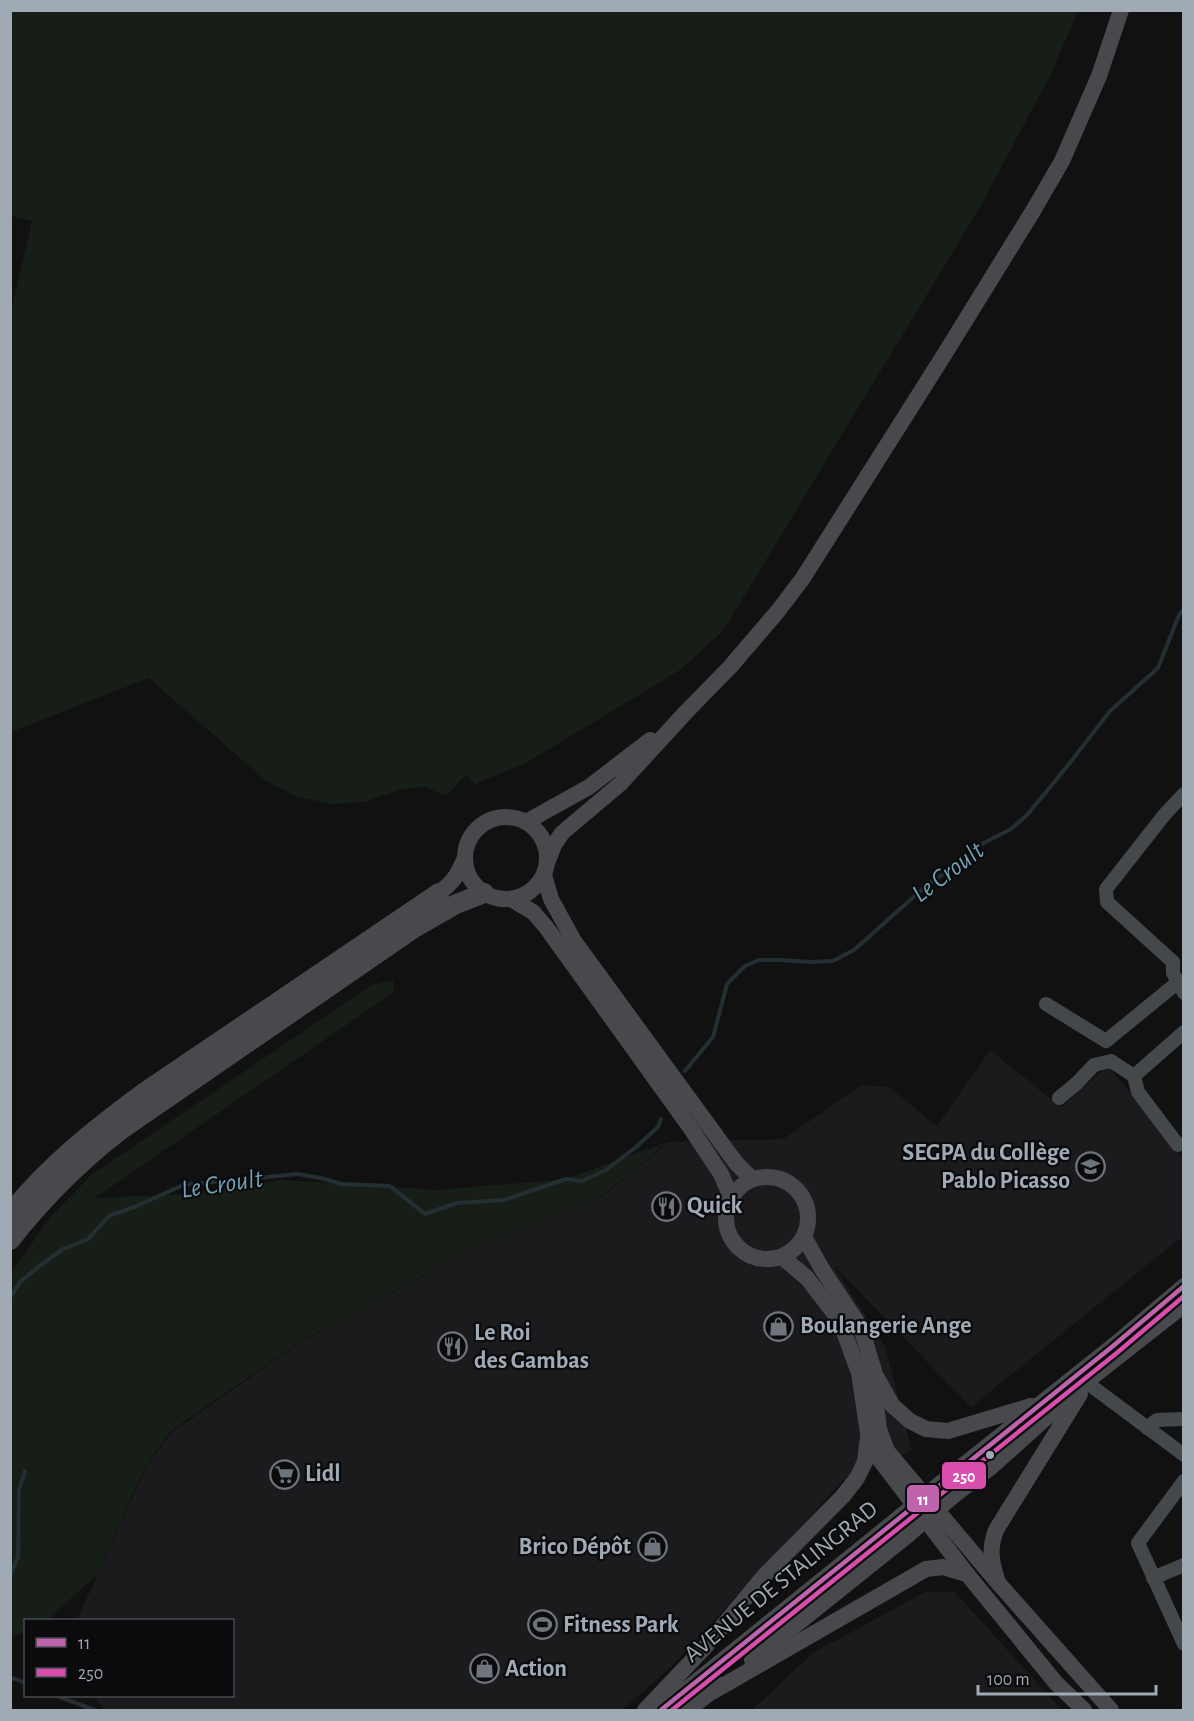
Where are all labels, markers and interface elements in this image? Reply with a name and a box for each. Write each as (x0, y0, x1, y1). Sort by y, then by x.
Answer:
water label: Le Croult (907, 837, 989, 907)
place label: SEGPA du Collège Pablo Picasso (902, 1141, 1070, 1193)
school or university icon: SEGPA du Collège Pablo Picasso (1075, 1151, 1107, 1183)
water label: Le Croult (179, 1165, 265, 1203)
restaurant icon: Quick (650, 1190, 682, 1222)
place label: Quick (687, 1194, 743, 1218)
shop icon: Boulangerie Ange (763, 1310, 795, 1342)
place label: Boulangerie Ange (800, 1314, 972, 1338)
place label: Le Roi des Gambas (474, 1321, 589, 1373)
restaurant icon: Le Roi des Gambas (437, 1331, 469, 1363)
unlabelled marker (984, 1449, 996, 1461)
supermarket icon: Lidl (268, 1458, 300, 1490)
line badge: 250 (941, 1461, 987, 1490)
place label: Lidl (305, 1462, 341, 1486)
text: 250 (953, 1469, 975, 1485)
line badge: 11 (906, 1484, 940, 1513)
text: 11 (917, 1492, 929, 1508)
street label: AVENUE DE STALINGRAD (680, 1497, 882, 1667)
shop icon: Brico Dépôt (636, 1531, 668, 1563)
place label: Brico Dépôt (519, 1535, 631, 1559)
sports icon: Fitness Park (526, 1609, 558, 1641)
place label: Fitness Park (563, 1613, 679, 1637)
legend (24, 1619, 234, 1697)
text: 11 (78, 1635, 90, 1653)
shop icon: Action (468, 1653, 500, 1685)
place label: Action (505, 1657, 567, 1681)
scale bar (978, 1658, 1156, 1696)
text: 250 (78, 1665, 103, 1683)
text: 100 m (987, 1671, 1030, 1689)

